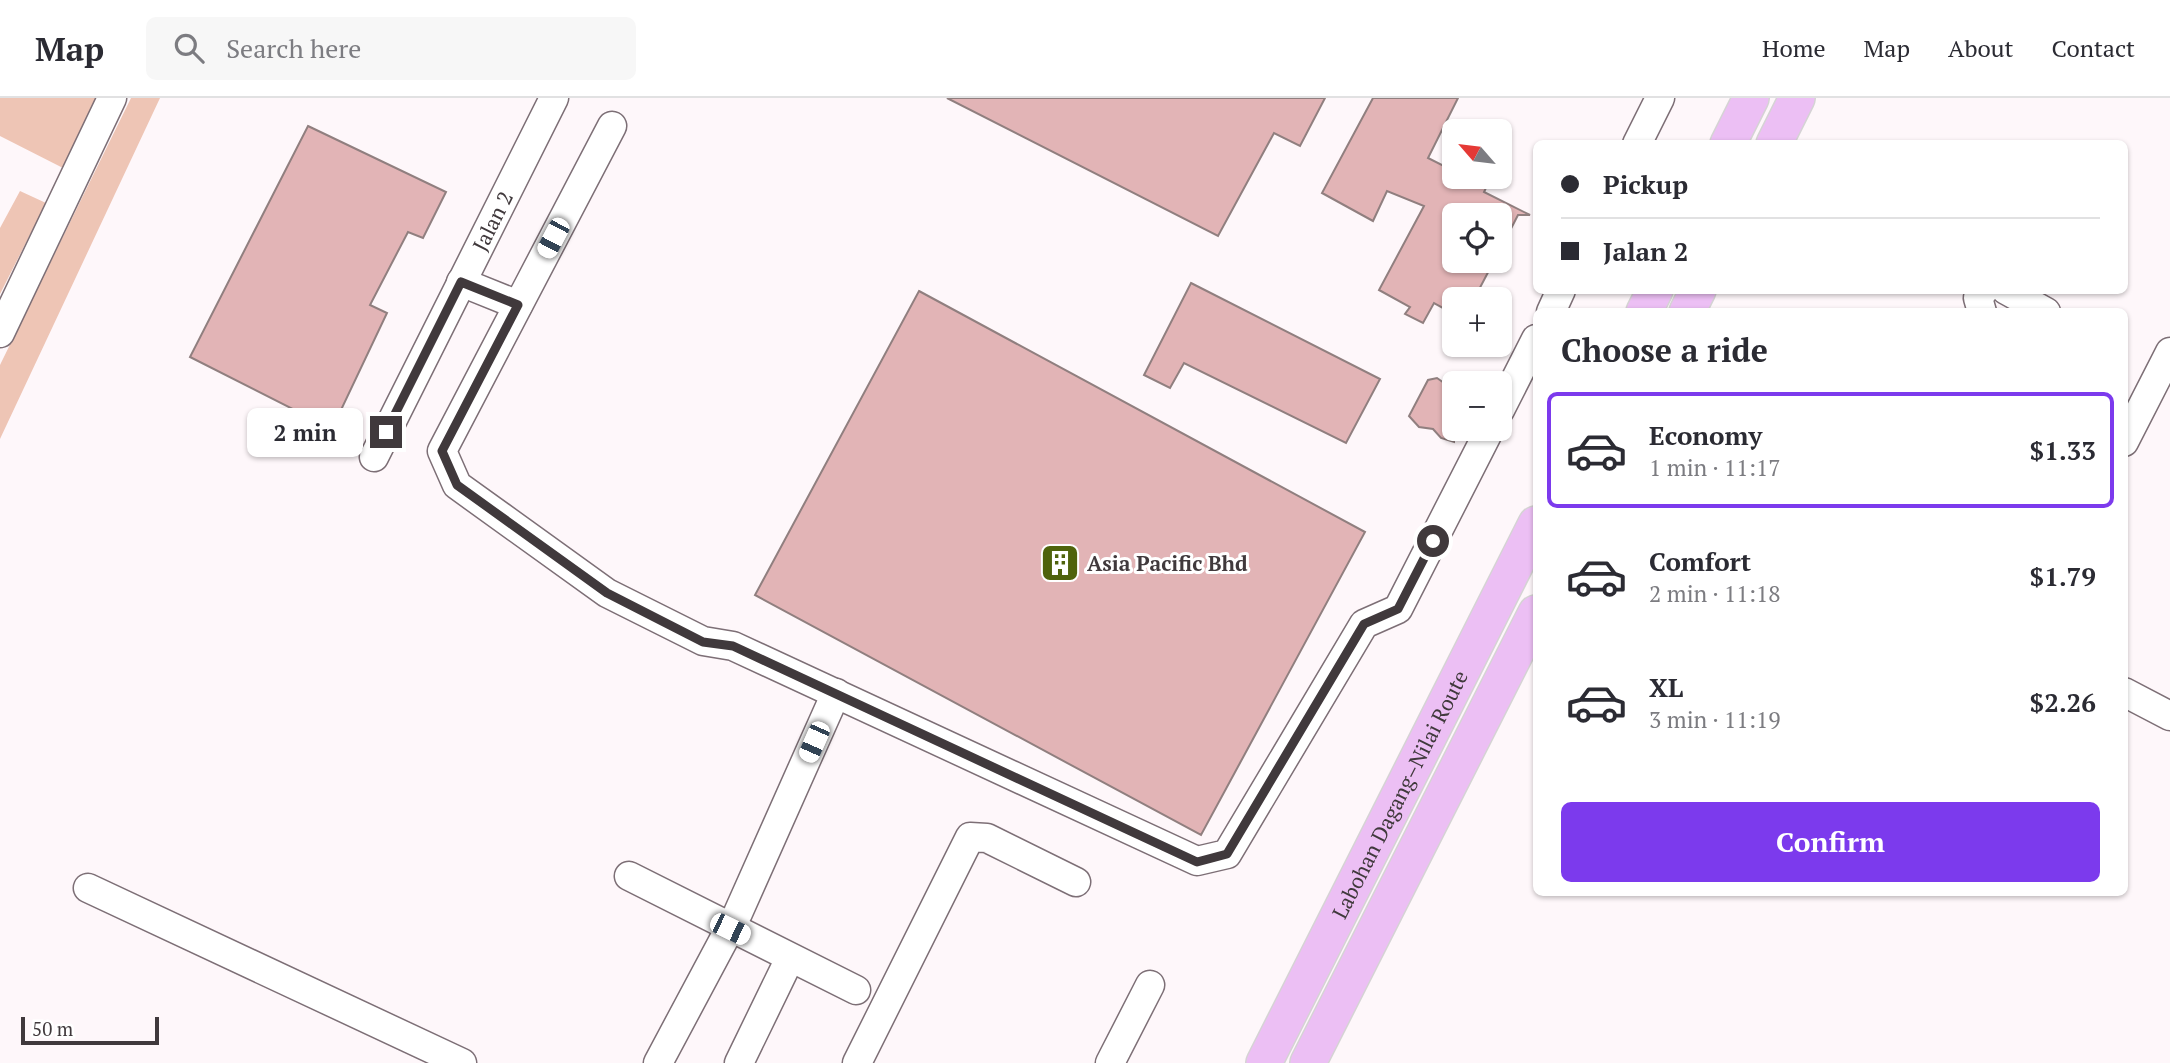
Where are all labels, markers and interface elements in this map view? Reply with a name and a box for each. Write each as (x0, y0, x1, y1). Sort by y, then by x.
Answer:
search box (146, 17, 636, 80)
text: Map (35, 27, 104, 70)
icon: search (170, 29, 208, 67)
text: Search here (226, 31, 361, 65)
text: Home (1762, 32, 1826, 64)
text: Map (1864, 32, 1910, 64)
text: About (1948, 32, 2014, 64)
text: Contact (2052, 32, 2135, 64)
north arrow (1442, 119, 1512, 189)
map controls (1442, 119, 1512, 441)
text: Pickup (1603, 167, 1688, 201)
street label: Jalan 2 (466, 186, 519, 256)
button: locate (1442, 203, 1512, 273)
car (534, 215, 573, 261)
text: Jalan 2 (1603, 234, 1689, 268)
button: + (1442, 287, 1512, 357)
text: Choose a ride (1561, 329, 1768, 371)
button: − (1442, 371, 1512, 441)
callout: 2 min (246, 408, 362, 456)
route end (370, 416, 402, 448)
text: 2 min (274, 417, 336, 448)
text: Economy (1649, 418, 1762, 452)
icon: car (1565, 419, 1628, 482)
text: $1.33 (2030, 433, 2096, 467)
text: 1 min · 11:17 (1649, 452, 1781, 483)
route start (1417, 525, 1449, 557)
building icon: Asia Pacific Bhd (1039, 542, 1081, 584)
text: Comfort (1649, 544, 1751, 578)
icon: car (1565, 545, 1628, 608)
place label: Asia Pacific Bhd (1087, 549, 1248, 577)
text: $1.79 (2030, 559, 2096, 593)
text: 2 min · 11:18 (1649, 578, 1781, 609)
street label: Labohan Dagang–Nilai Route (1325, 665, 1474, 923)
text: XL (1649, 670, 1683, 704)
icon: car (1565, 671, 1628, 734)
text: $2.26 (2030, 685, 2096, 719)
text: 3 min · 11:19 (1649, 704, 1781, 735)
car (796, 719, 833, 765)
button: Confirm (1561, 802, 2100, 882)
car (707, 910, 754, 948)
scale bar (21, 1014, 159, 1046)
text: 50 m (32, 1016, 73, 1041)

